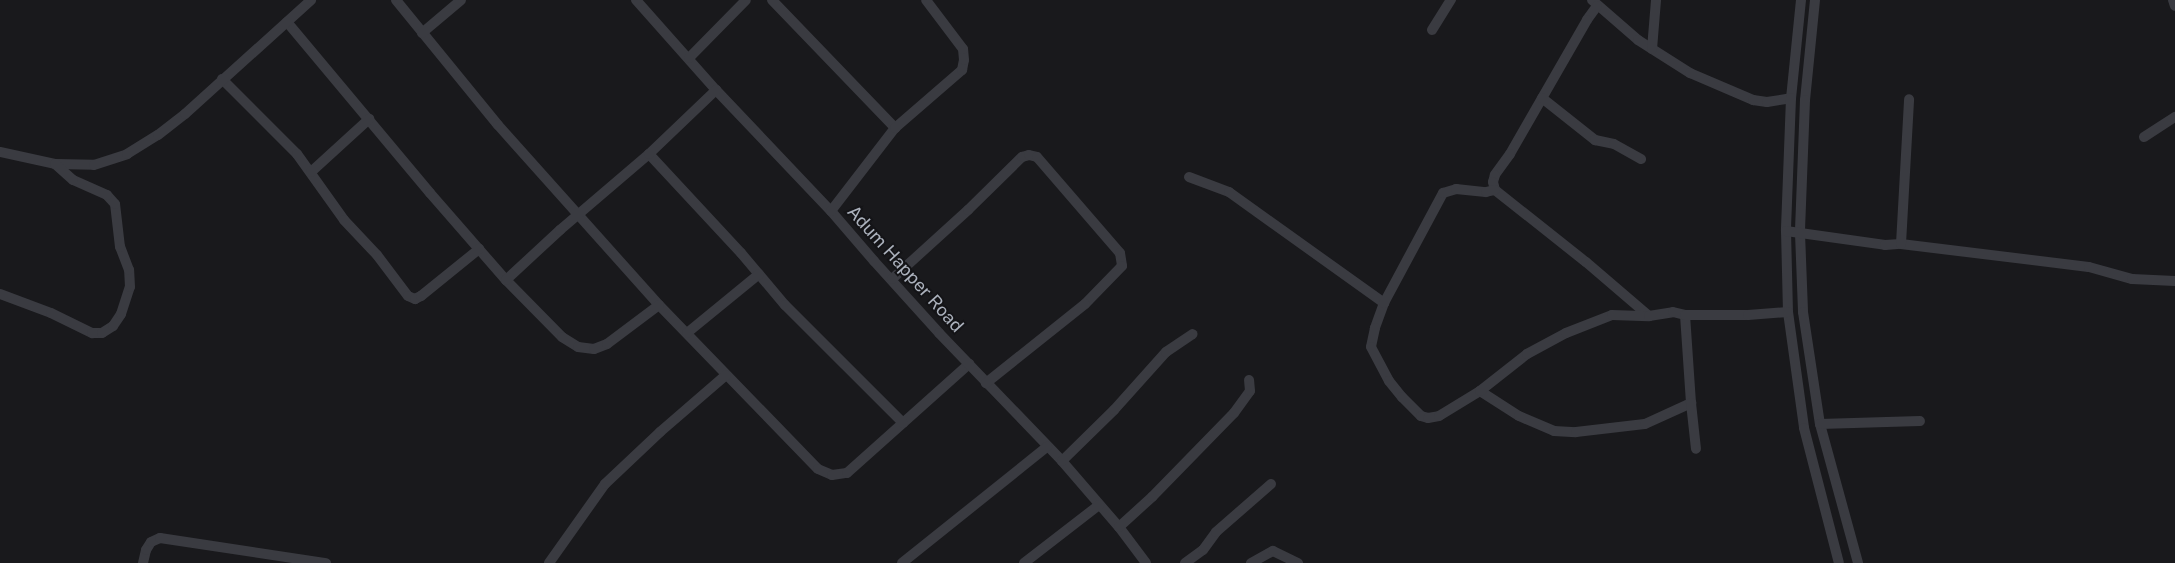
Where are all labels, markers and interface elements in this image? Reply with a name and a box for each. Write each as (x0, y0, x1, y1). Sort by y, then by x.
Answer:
street label: Adum Happer Road (842, 201, 968, 337)

